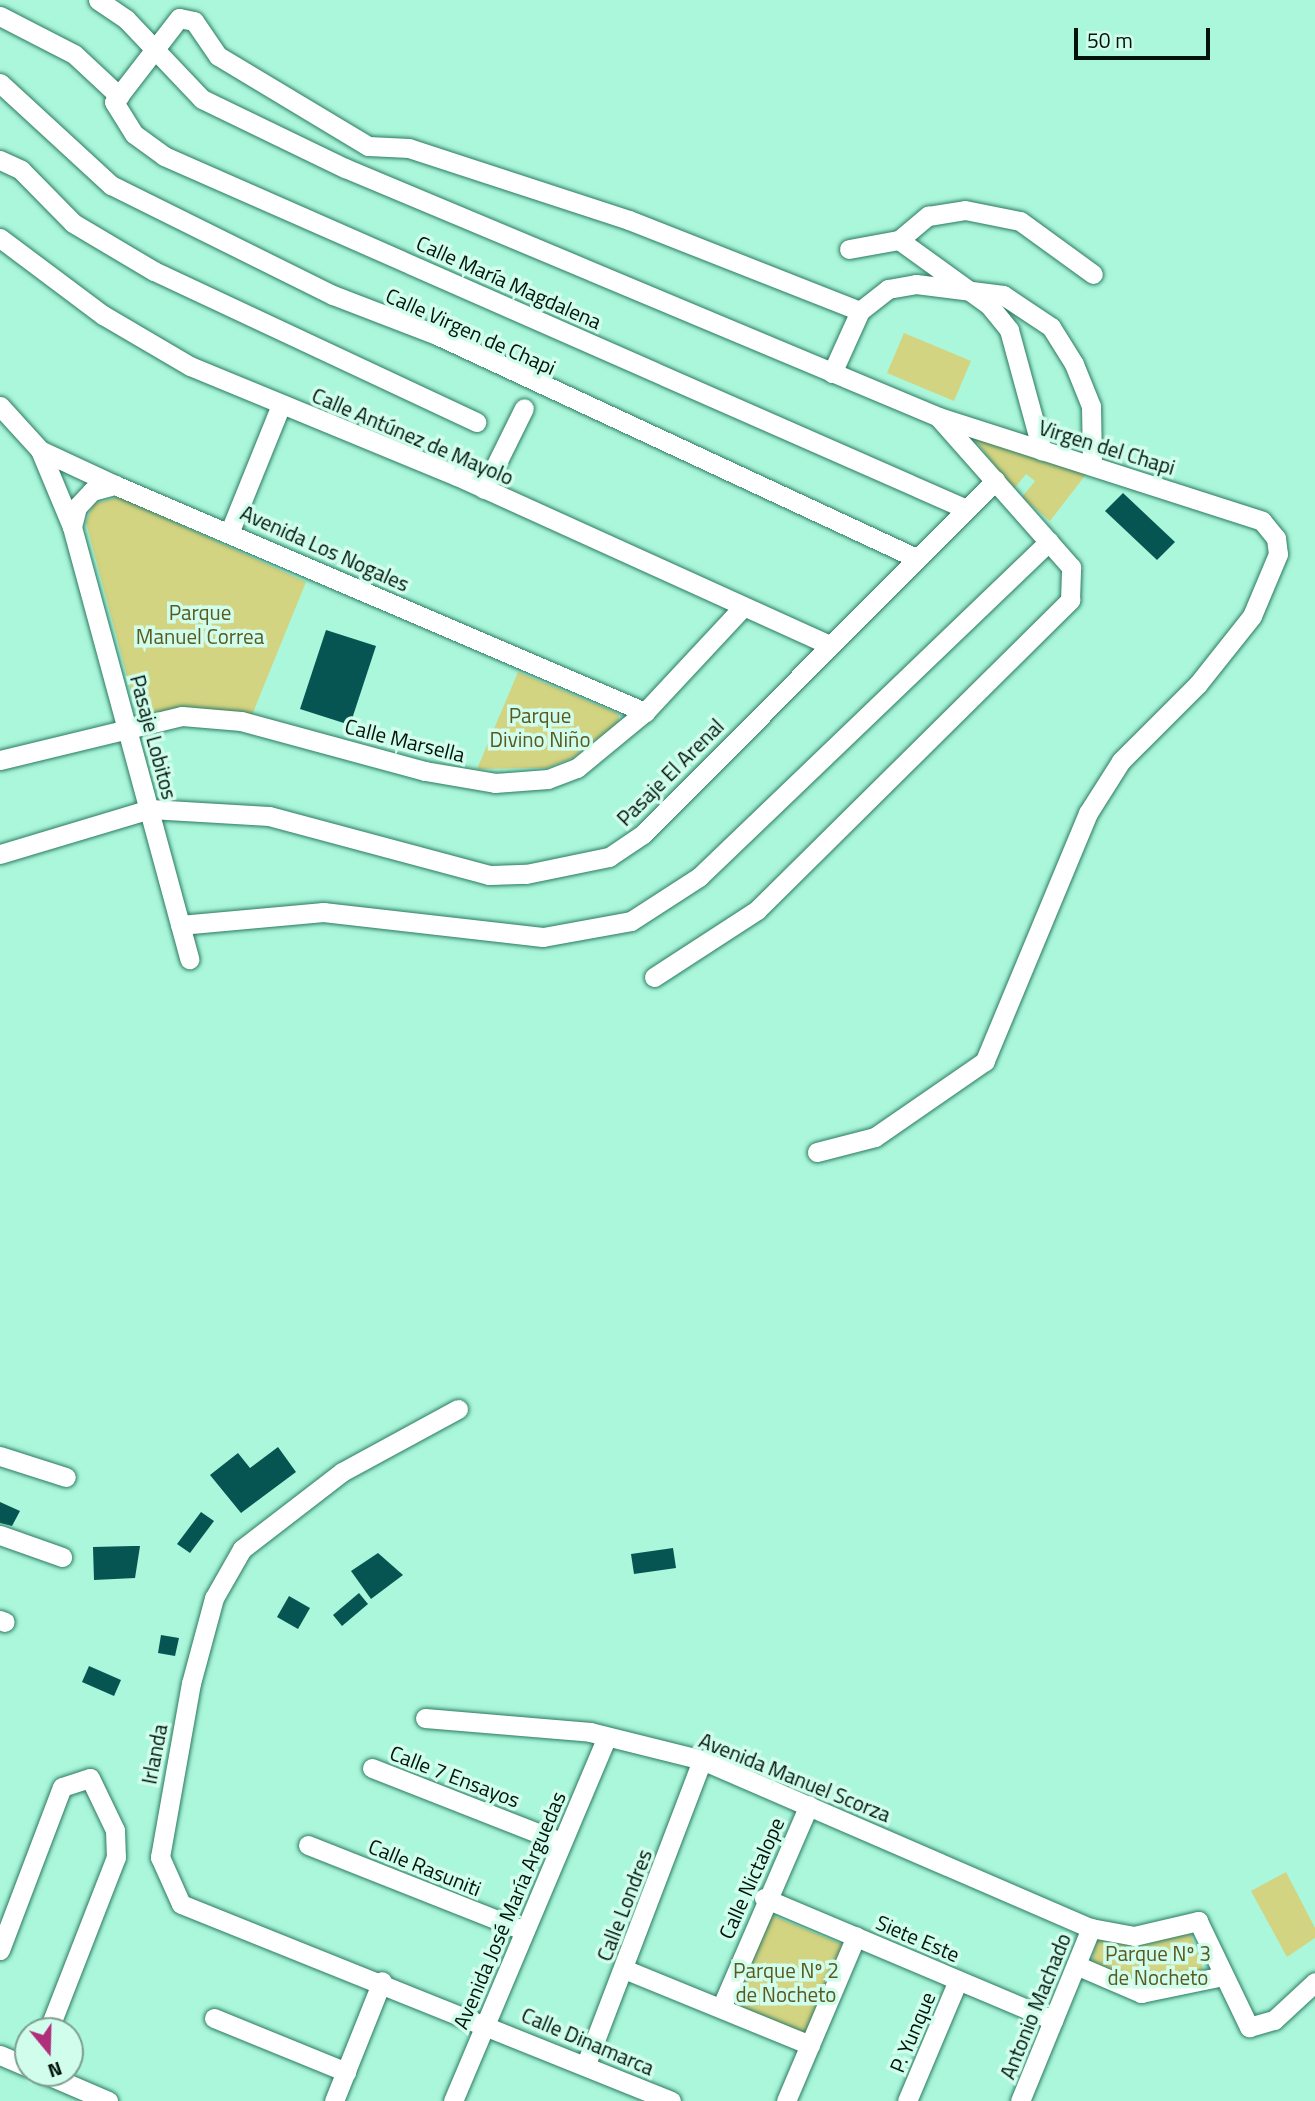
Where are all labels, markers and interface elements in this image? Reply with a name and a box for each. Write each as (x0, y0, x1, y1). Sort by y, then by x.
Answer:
scale bar (1077, 14, 1214, 58)
text: 50 m (1087, 24, 1133, 56)
street label: Calle María Magdalena (413, 230, 605, 334)
street label: Calle Virgen de Chapi (382, 282, 560, 380)
street label: Calle Antúnez de Mayolo (308, 382, 518, 490)
street label: Virgen del Chapi (1036, 414, 1178, 480)
street label: Avenida Los Nogales (237, 499, 413, 597)
park label: Parque Manuel Correa (136, 599, 264, 649)
street label: Pasaje Lobitos (125, 672, 183, 802)
park label: Parque Divino Niño (490, 702, 590, 752)
street label: Calle Marsella (342, 713, 468, 767)
street label: Pasaje El Arenal (611, 713, 729, 831)
street label: Irlanda (136, 1722, 172, 1786)
street label: Avenida Manuel Scorza (696, 1727, 894, 1827)
street label: Calle 7 Ensayos (386, 1740, 524, 1812)
street label: Avenida José María Arguedas (447, 1787, 571, 2033)
street label: Calle Nictalope (713, 1813, 789, 1943)
street label: Calle Rasuniti (365, 1833, 485, 1901)
street label: Calle Londres (591, 1846, 657, 1964)
street label: Siete Este (872, 1909, 964, 1967)
street label: Antonio Machado (994, 1929, 1076, 2083)
park label: Parque Nº 3 de Nocheto (1105, 1940, 1211, 1990)
park label: Parque Nº 2 de Nocheto (733, 1957, 839, 2007)
street label: P. Yunque (884, 1988, 940, 2076)
street label: Calle Dinamarca (518, 2002, 658, 2080)
north arrow (14, 2017, 84, 2087)
text: N (44, 2055, 66, 2086)

